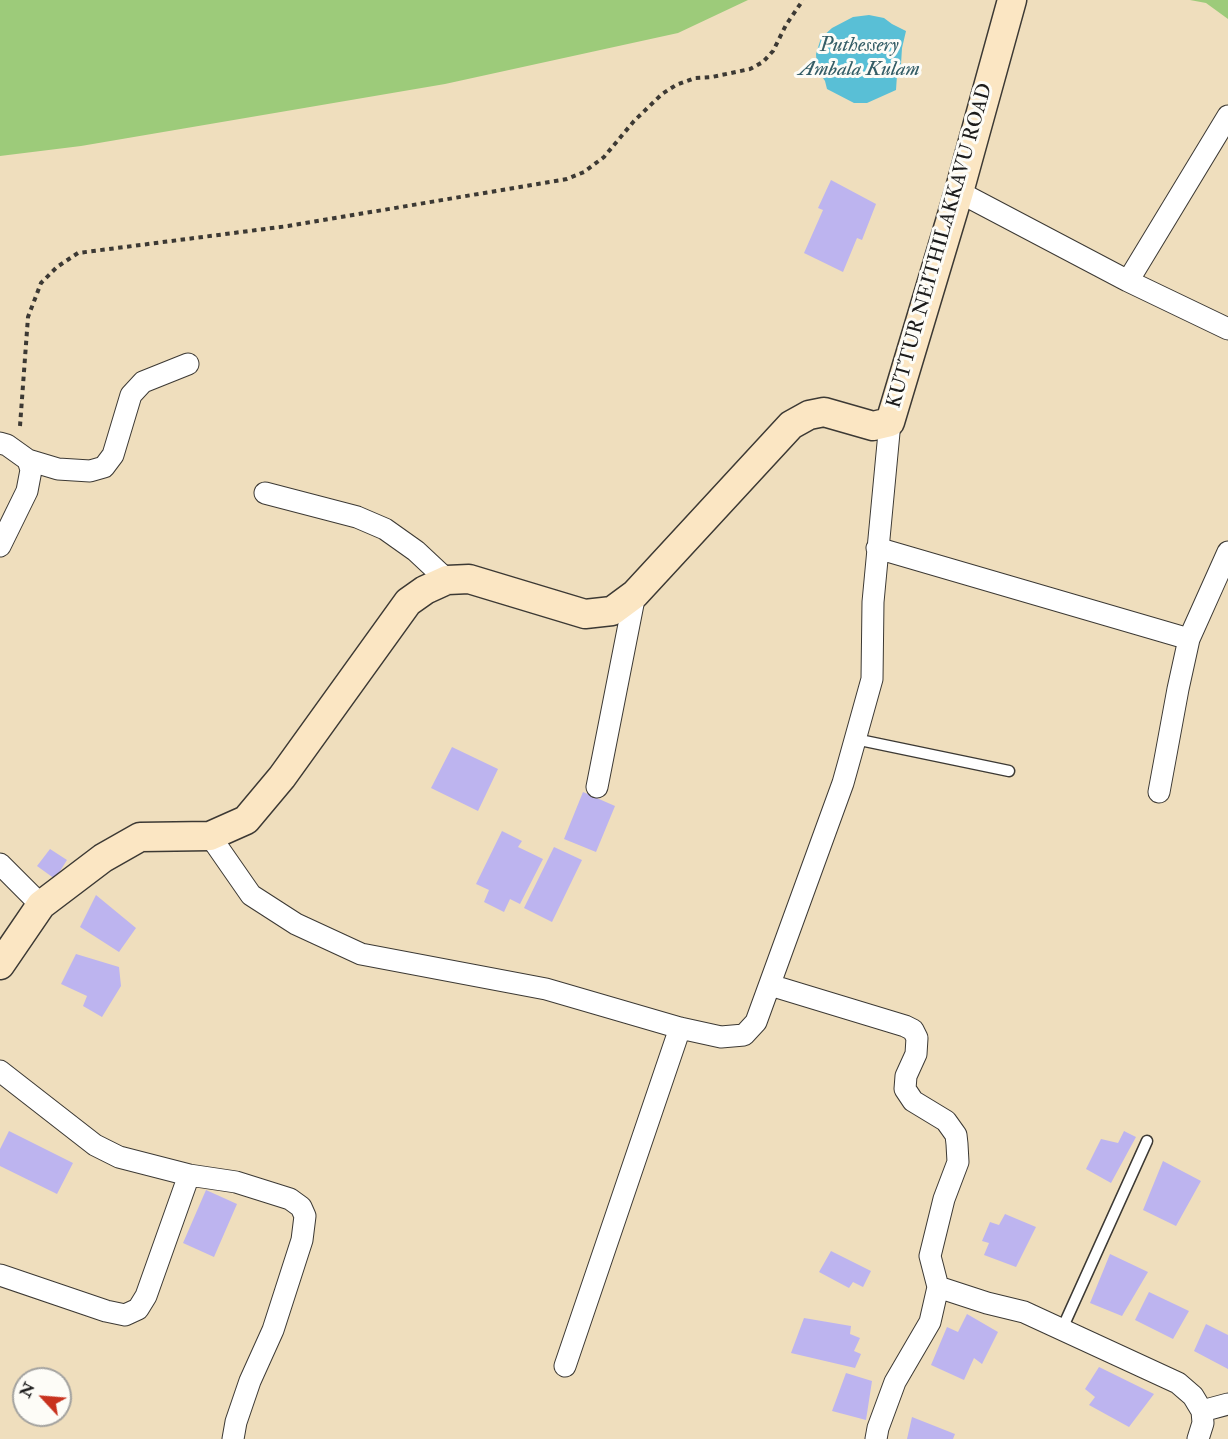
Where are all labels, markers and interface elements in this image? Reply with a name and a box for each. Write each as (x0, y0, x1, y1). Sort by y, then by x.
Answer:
water label: Puthessery Ambala Kulam (798, 33, 920, 83)
street label: KUTTUR NEITHILAKKAVU ROAD (883, 81, 999, 411)
north arrow (12, 1367, 72, 1427)
text: N (15, 1379, 40, 1401)

